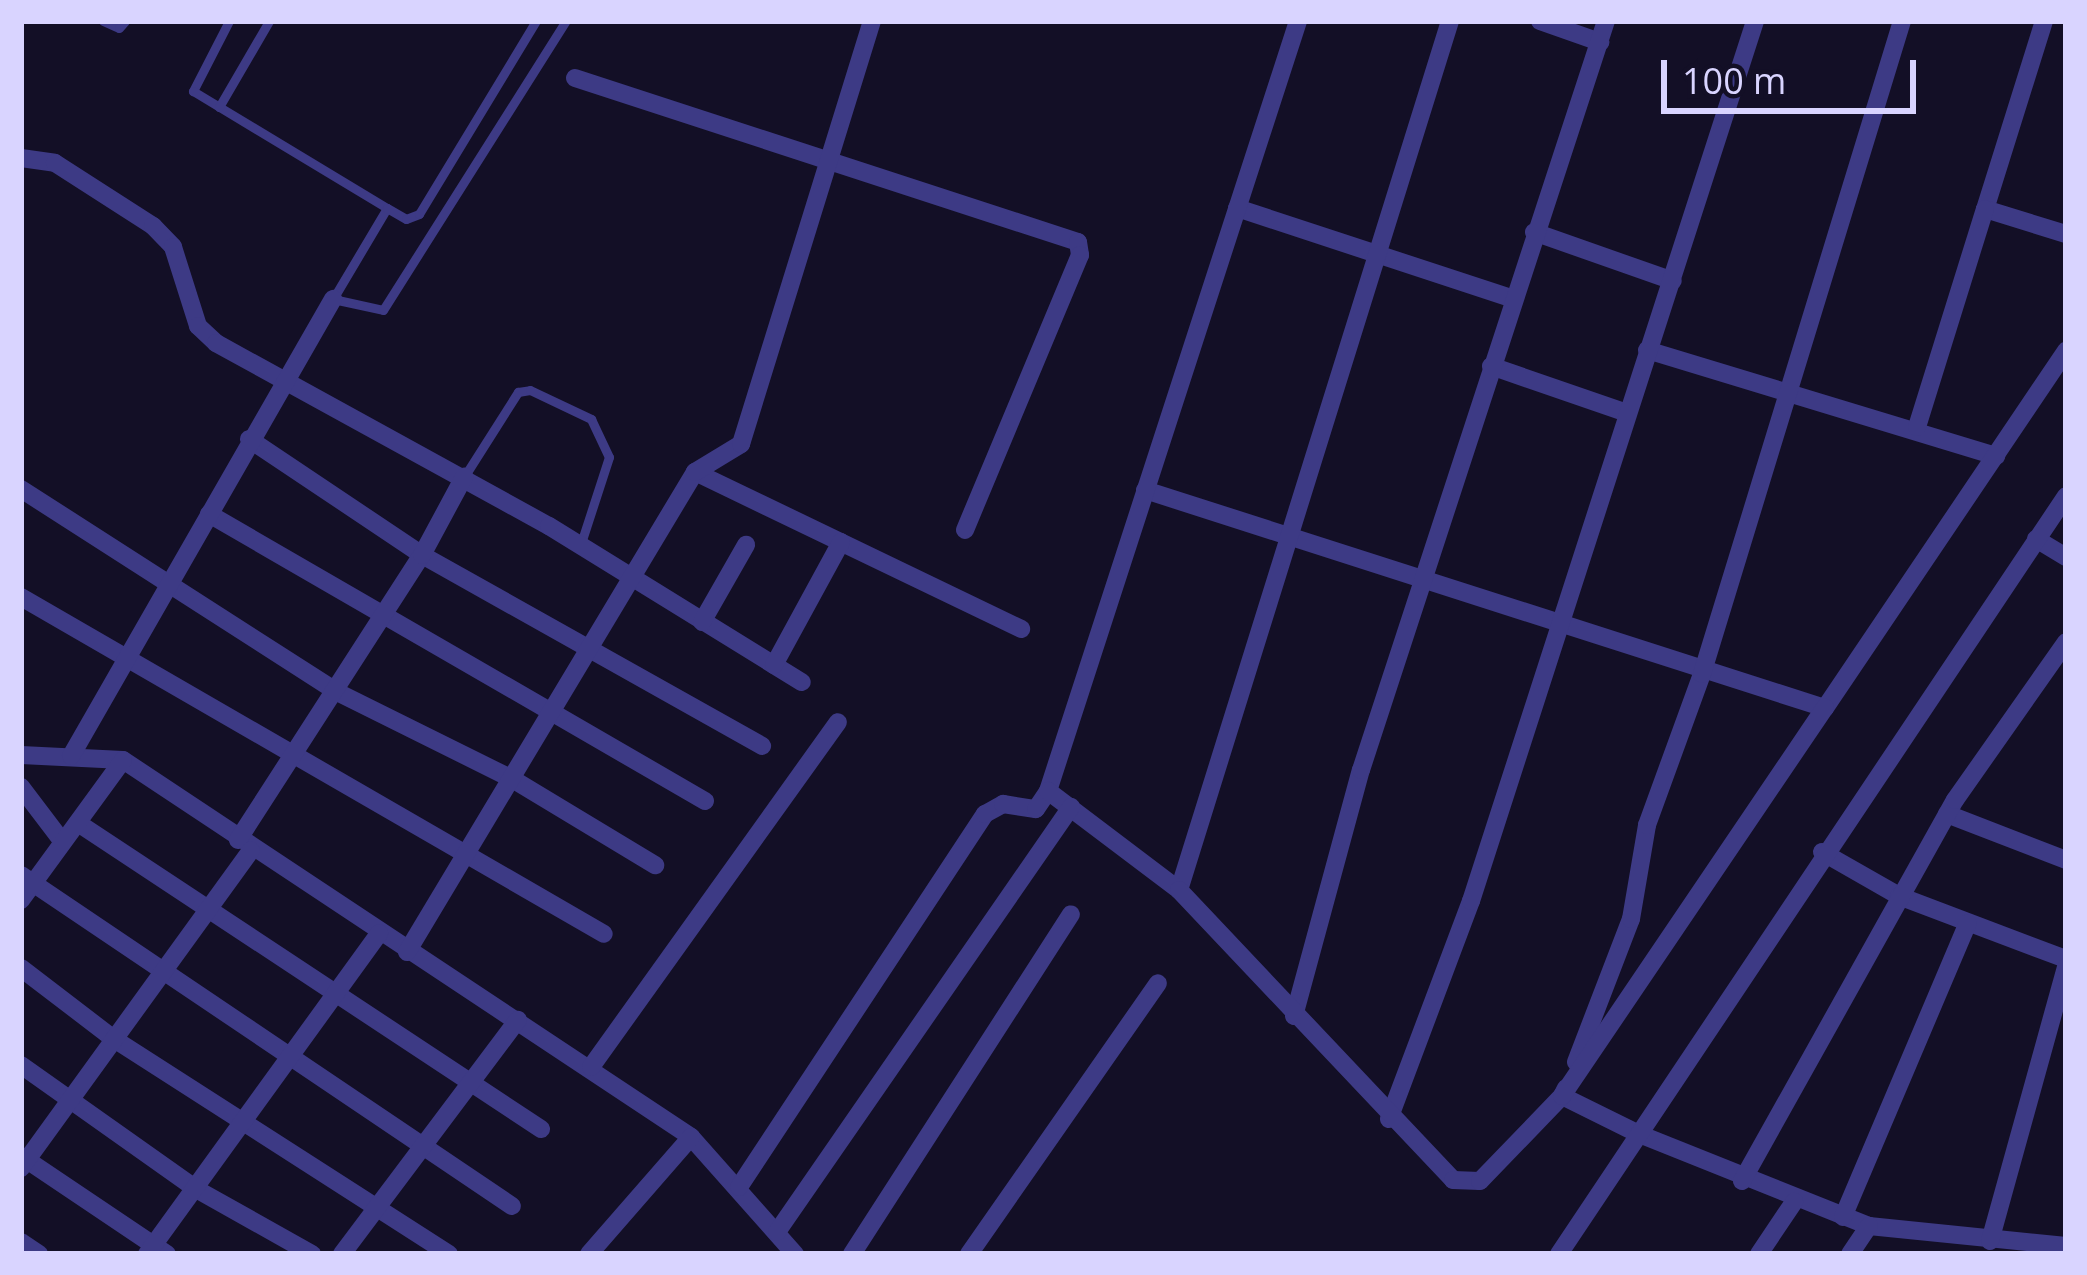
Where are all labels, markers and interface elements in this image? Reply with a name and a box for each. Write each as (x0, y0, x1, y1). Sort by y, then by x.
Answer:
scale bar (1667, 36, 1922, 110)
text: 100 m (1682, 56, 1786, 105)

